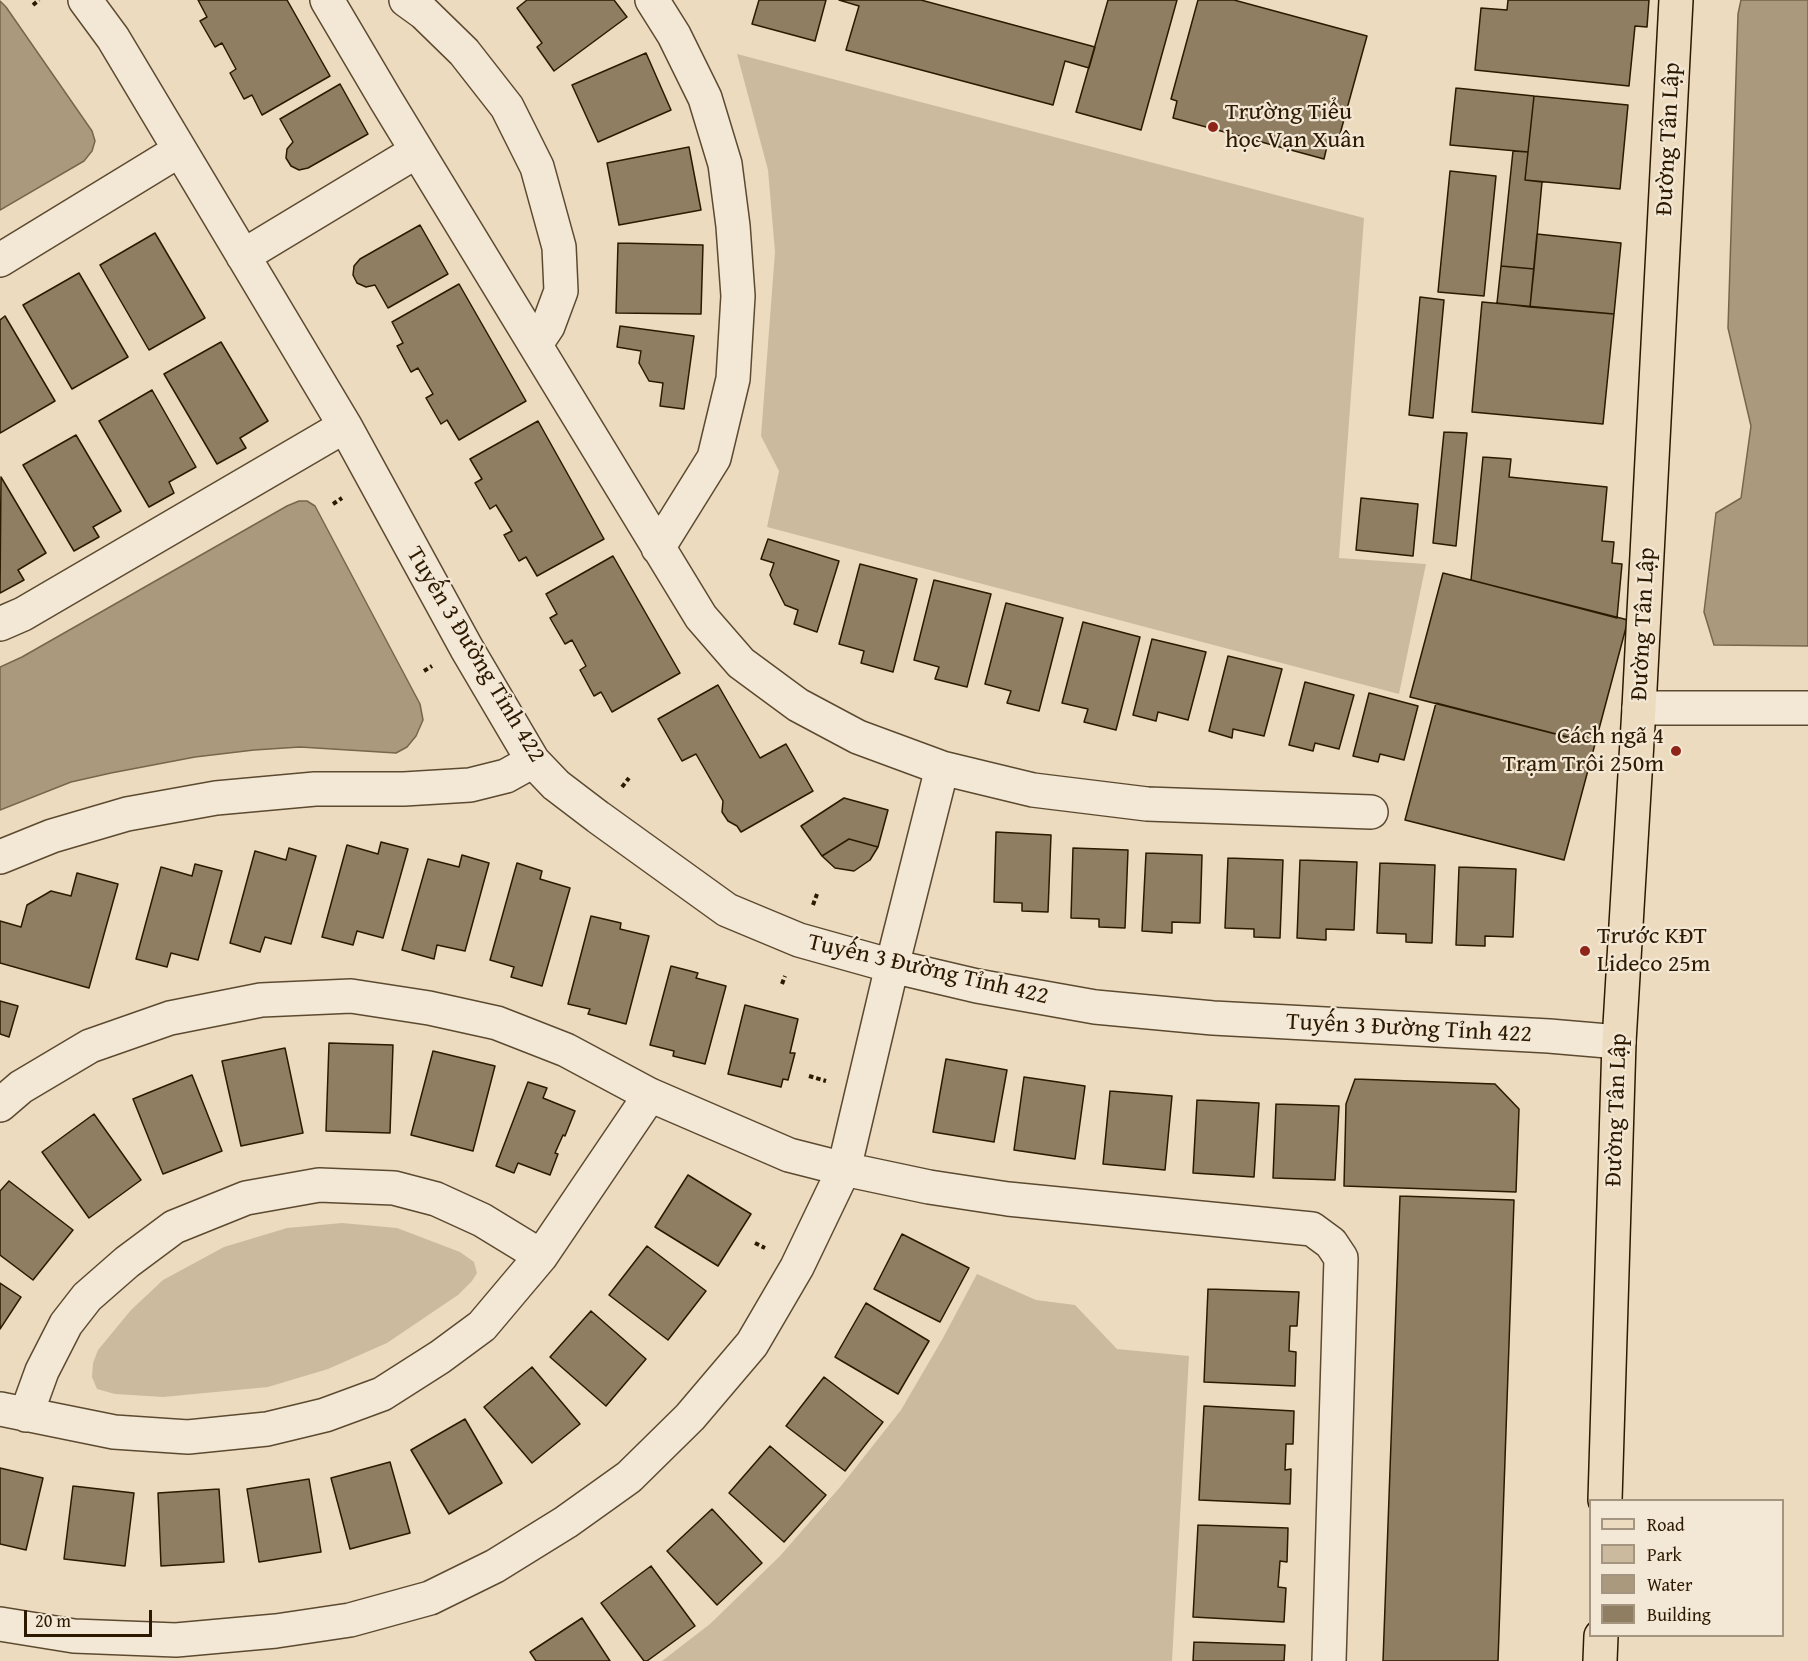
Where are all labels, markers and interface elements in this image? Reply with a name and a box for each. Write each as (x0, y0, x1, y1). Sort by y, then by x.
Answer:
street label: Đường Tân Lập (1651, 62, 1687, 216)
place label: Trường Tiểu học Vạn Xuân (1225, 99, 1365, 155)
marker: Trường Tiểu học Vạn Xuân (1206, 120, 1220, 134)
street label: Tuyến 3 Đường Tỉnh 422 (399, 542, 551, 768)
street label: Đường Tân Lập (1626, 547, 1662, 701)
place label: Cách ngã 4 Trạm Trôi 250m (1503, 723, 1664, 779)
marker: Cách ngã 4 Trạm Trôi 250m (1669, 744, 1683, 758)
place label: Trước KĐT Lideco 25m (1597, 923, 1710, 979)
street label: Tuyến 3 Đường Tỉnh 422 (805, 928, 1051, 1012)
marker: Trước KĐT Lideco 25m (1578, 944, 1592, 958)
street label: Tuyến 3 Đường Tỉnh 422 (1285, 1008, 1533, 1050)
street label: Đường Tân Lập (1600, 1033, 1634, 1187)
legend (1589, 1499, 1784, 1637)
text: Road (1647, 1511, 1685, 1538)
text: Park (1647, 1541, 1682, 1568)
text: Water (1647, 1571, 1692, 1598)
scale bar (27, 1598, 154, 1636)
text: Building (1647, 1601, 1711, 1628)
text: 20 m (35, 1607, 71, 1634)

